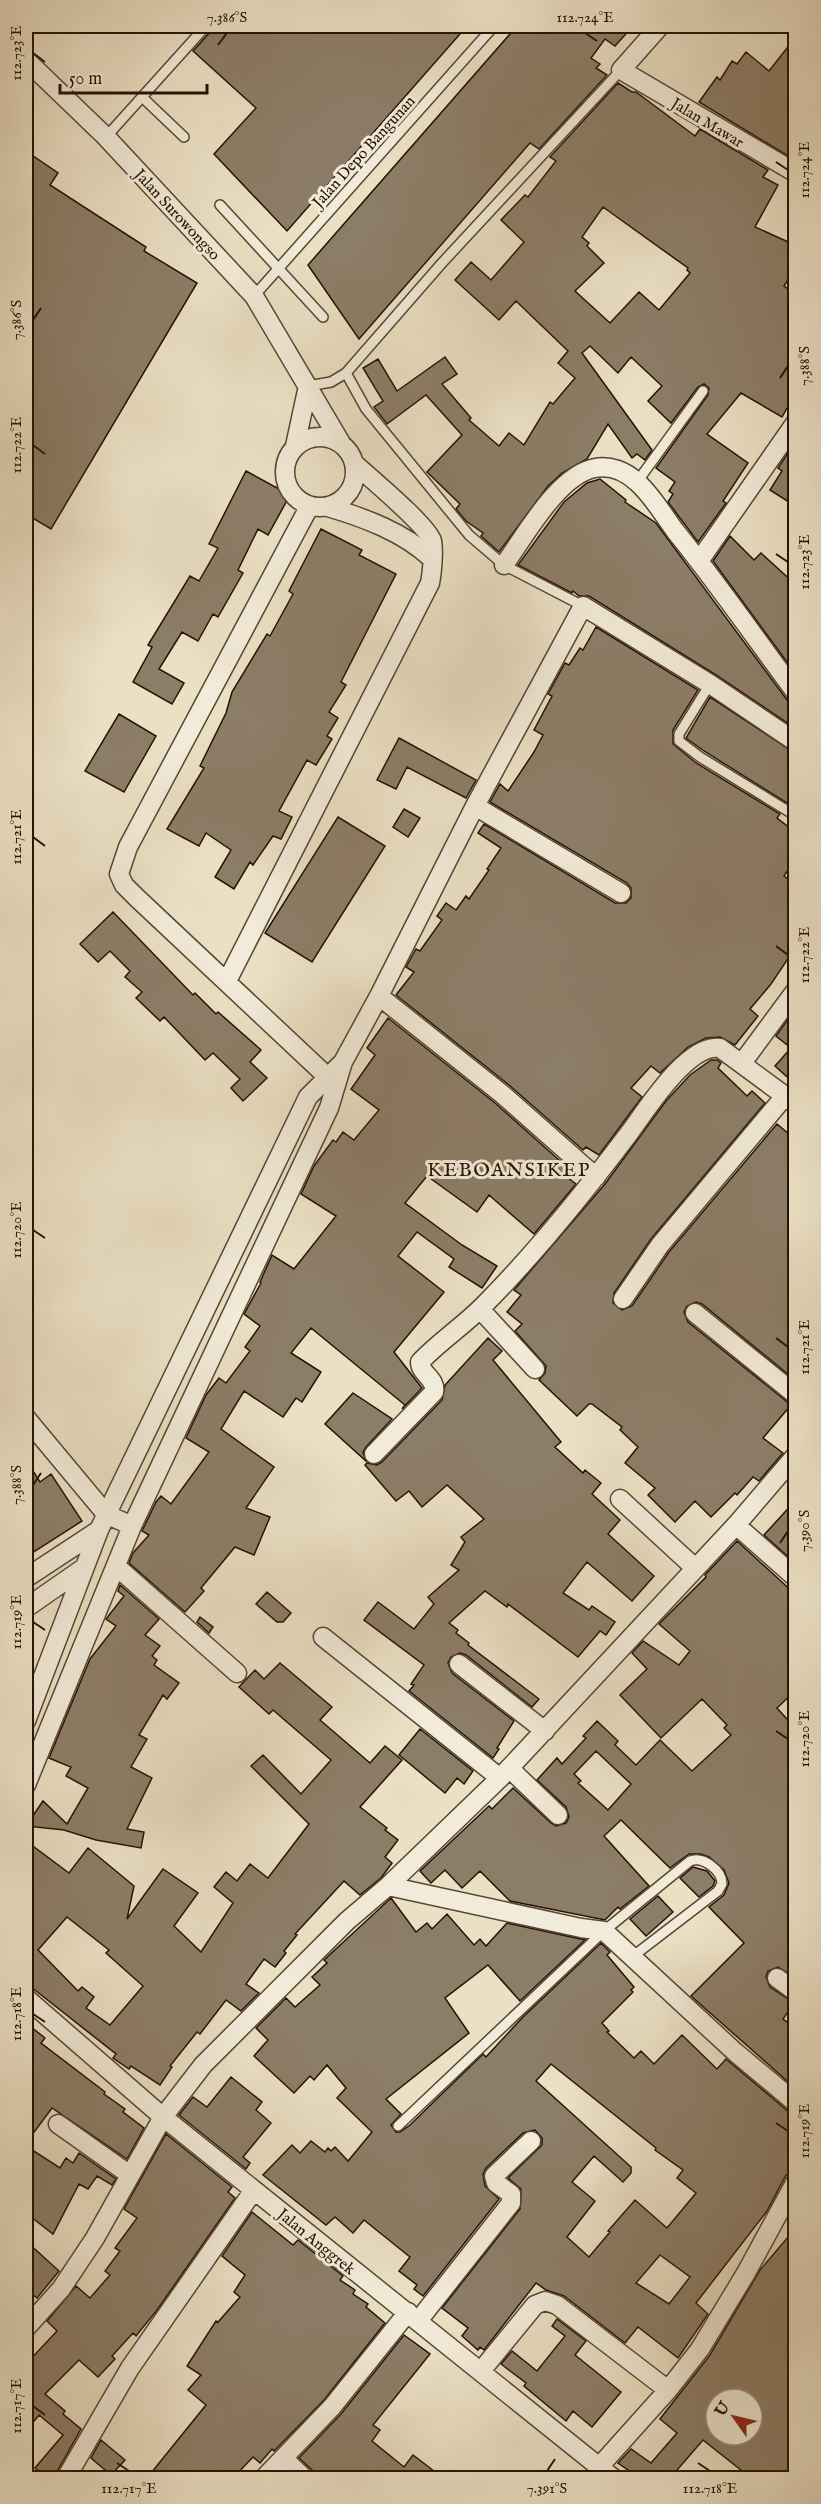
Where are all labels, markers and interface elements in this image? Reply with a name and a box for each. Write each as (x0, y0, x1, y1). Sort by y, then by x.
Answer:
text: 7.386°S (207, 8, 247, 27)
text: 112.724°E (556, 8, 614, 27)
text: 112.723°E (7, 25, 26, 81)
scale bar (60, 57, 207, 95)
text: 50 m (69, 68, 102, 91)
street label: Jalan Depo Bangunan (307, 92, 421, 214)
street label: Jalan Mawar (665, 93, 747, 153)
text: 112.724°E (795, 141, 814, 199)
street label: Jalan Surowongso (128, 164, 224, 265)
text: 7.386°S (7, 300, 26, 340)
text: 7.388°S (795, 346, 814, 386)
text: 112.722°E (7, 417, 26, 473)
text: 112.723°E (795, 534, 814, 590)
text: 112.721°E (7, 809, 26, 865)
text: 112.722°E (795, 927, 814, 983)
district label: KEBOANSIKEP (427, 1158, 591, 1183)
text: 112.720°E (7, 1201, 26, 1259)
text: 112.721°E (795, 1319, 814, 1375)
text: 7.388°S (7, 1465, 26, 1505)
text: 7.390°S (795, 1510, 814, 1552)
text: 112.719°E (7, 1595, 26, 1649)
text: 112.720°E (795, 1710, 814, 1768)
text: 112.718°E (7, 1987, 26, 2041)
text: 112.719°E (795, 2104, 814, 2158)
street label: Jalan Anggrek (271, 2204, 359, 2280)
text: 112.717°E (7, 2378, 26, 2434)
north arrow (704, 2387, 764, 2447)
text: U (711, 2398, 736, 2422)
text: 112.717°E (101, 2479, 157, 2498)
text: 7.391°S (527, 2479, 567, 2498)
text: 112.718°E (683, 2479, 737, 2498)

